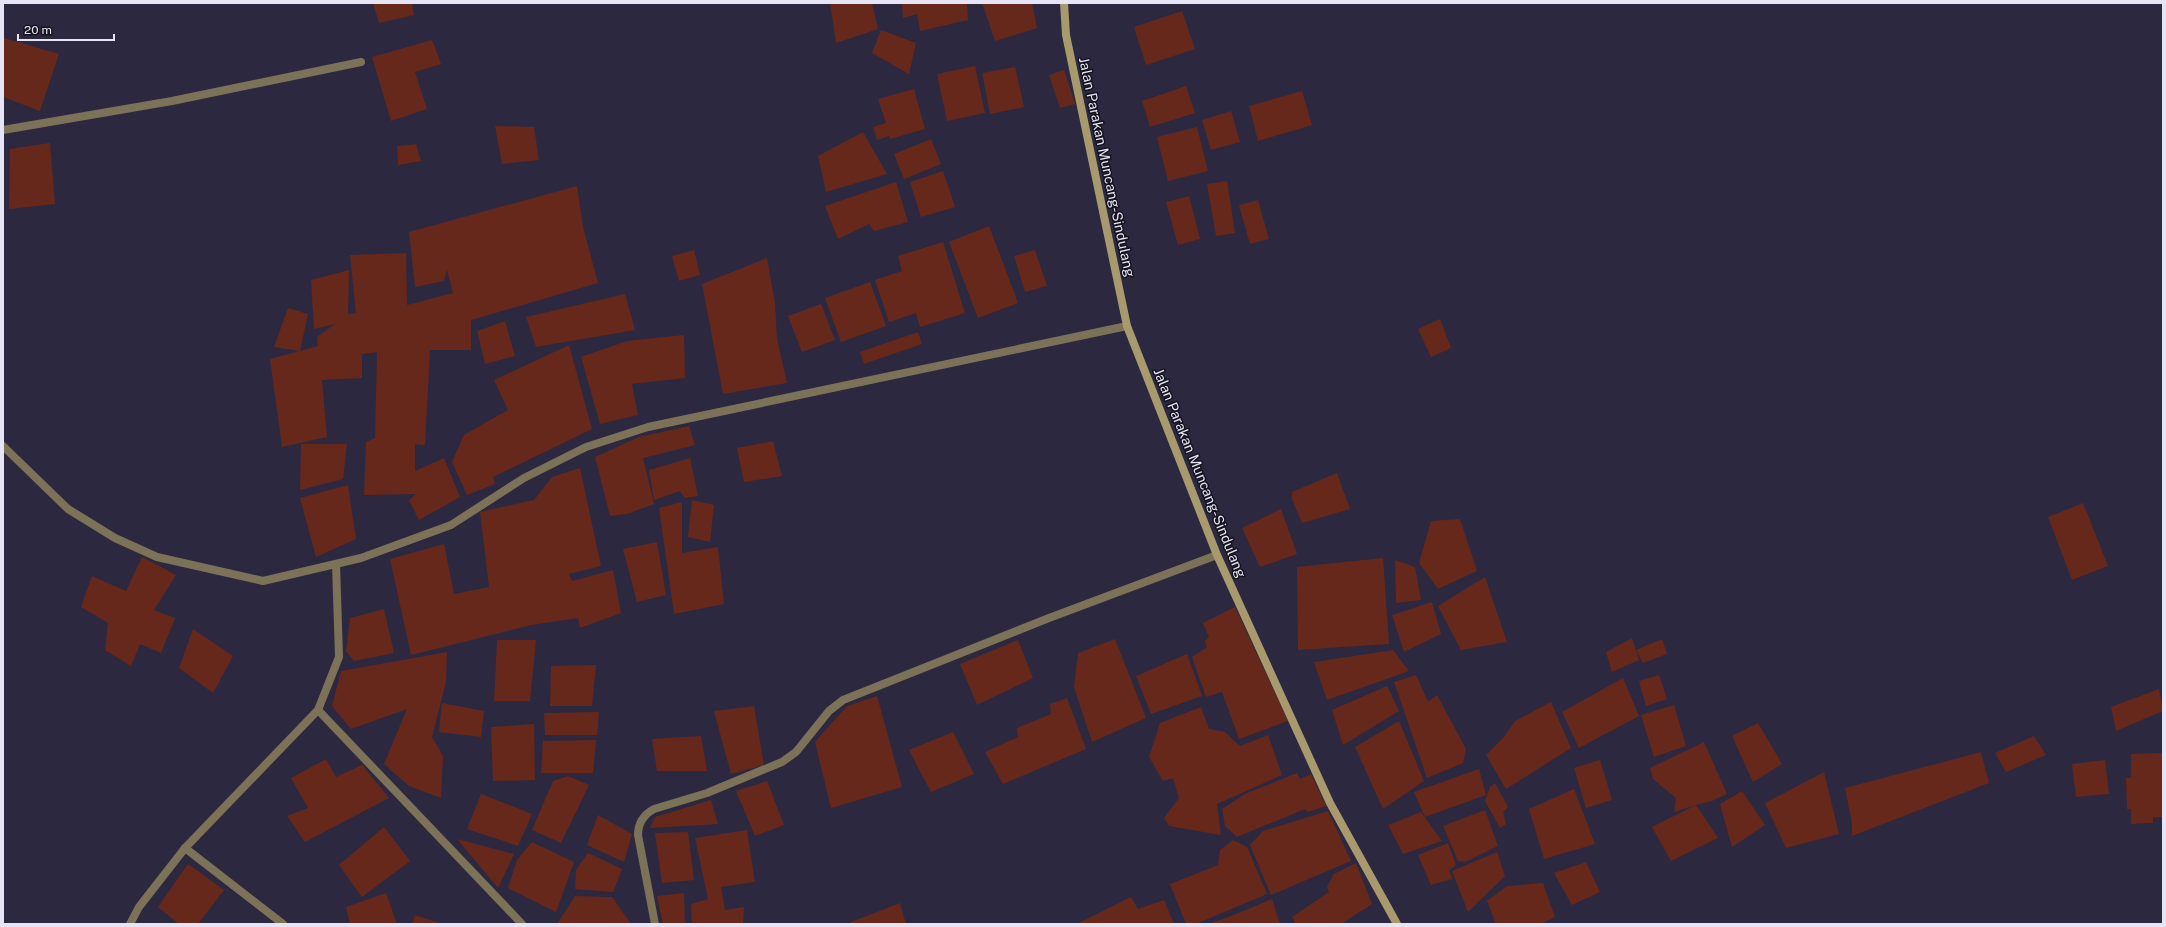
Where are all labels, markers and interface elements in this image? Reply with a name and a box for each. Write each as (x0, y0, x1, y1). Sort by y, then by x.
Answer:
scale bar (18, 16, 114, 42)
text: 20 m (24, 23, 52, 37)
street label: Jalan Parakan Muncang-Sindulang (1076, 56, 1138, 279)
street label: Jalan Parakan Muncang-Sindulang (1151, 366, 1250, 580)

